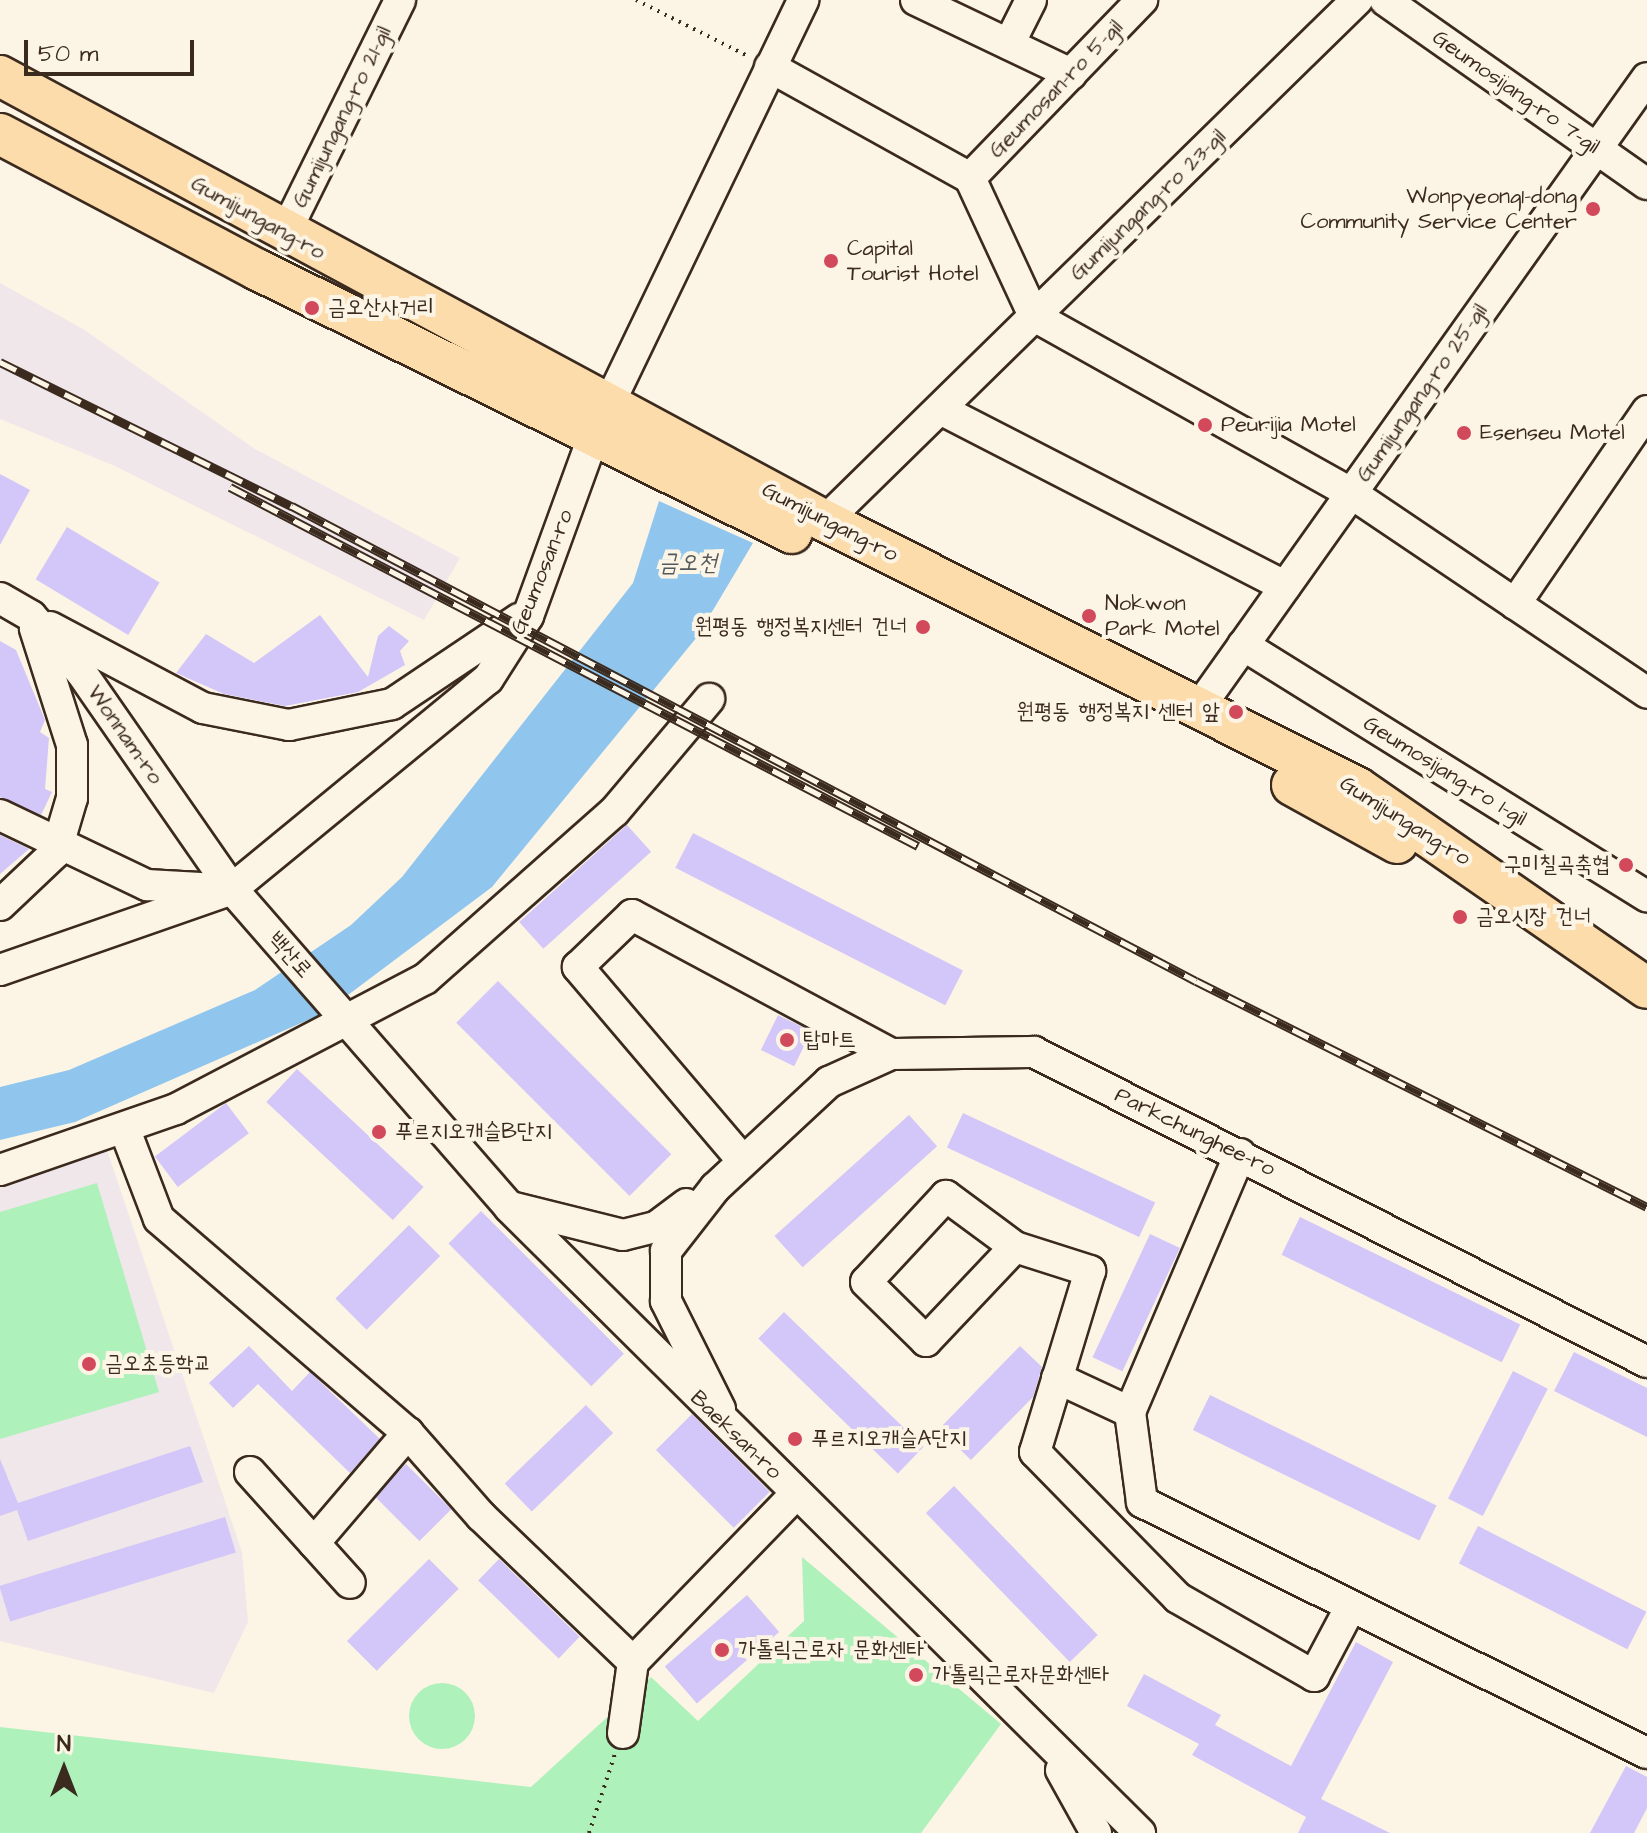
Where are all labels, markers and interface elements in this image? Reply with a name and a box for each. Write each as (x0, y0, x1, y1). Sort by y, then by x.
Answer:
street label: Geumosan-ro 5-gil (983, 14, 1129, 164)
street label: Gumijungang-ro 21-gil (287, 22, 397, 212)
scale bar (28, 24, 198, 74)
street label: Geumosijang-ro 7-gil (1427, 24, 1605, 160)
text: 50 m (38, 37, 98, 71)
street label: Gumijungang-ro 23-gil (1064, 124, 1232, 286)
street label: Gumijungang-ro (186, 170, 330, 266)
place label: Wonpyeong1-dong Community Service Center (1301, 183, 1577, 234)
marker: Wonpyeong1-dong Community Service Center (1584, 200, 1602, 218)
place label: Capital Tourist Hotel (847, 235, 978, 286)
marker: Capital Tourist Hotel (822, 252, 840, 270)
place label: 금오산사거리 (328, 295, 434, 321)
marker: 금오산사거리 (303, 299, 321, 317)
street label: Gumijungang-ro 25-gil (1351, 299, 1493, 487)
place label: Peurijia Motel (1221, 412, 1356, 438)
marker: Peurijia Motel (1196, 416, 1214, 434)
place label: Esenseu Motel (1480, 420, 1625, 446)
marker: Esenseu Motel (1455, 424, 1473, 442)
street label: Gumijungang-ro (758, 476, 902, 568)
street label: Geumosan-ro (505, 506, 579, 638)
water label: 금오천 (659, 550, 717, 578)
place label: Nokwon Park Motel (1105, 590, 1220, 642)
marker: Nokwon Park Motel (1080, 607, 1098, 625)
place label: 원평동 행정복지센터 건너 (695, 614, 907, 640)
marker: 원평동 행정복지센터 건너 (914, 618, 932, 636)
street label: Wonnam-ro (81, 680, 169, 790)
place label: 원평동 행정복지 센터 앞 (1017, 699, 1220, 725)
marker: 원평동 행정복지 센터 앞 (1227, 703, 1245, 721)
street label: Geumosijang-ro 1-gil (1358, 710, 1532, 832)
street label: Gumijungang-ro (1335, 770, 1475, 872)
place label: 구미칠곡축협 (1504, 852, 1610, 878)
marker: 구미칠곡축협 (1617, 856, 1635, 874)
place label: 금오시장 건너 (1476, 904, 1591, 930)
marker: 금오시장 건너 (1451, 908, 1469, 926)
street label: 백산로 (262, 926, 318, 984)
place label: 탑마트 (803, 1027, 856, 1053)
marker: 탑마트 (778, 1031, 796, 1049)
street label: Parkchunghee-ro (1110, 1082, 1280, 1182)
place label: 푸르지오캐슬B단지 (395, 1119, 552, 1145)
marker: 푸르지오캐슬B단지 (370, 1123, 388, 1141)
place label: 금오초등학교 (105, 1351, 211, 1377)
marker: 금오초등학교 (80, 1355, 98, 1373)
street label: Baeksan-ro (685, 1385, 787, 1485)
place label: 푸르지오캐슬A단지 (811, 1426, 967, 1452)
marker: 푸르지오캐슬A단지 (786, 1430, 804, 1448)
place label: 가톨릭근로자 문화센타 (738, 1637, 924, 1663)
marker: 가톨릭근로자 문화센타 (713, 1641, 731, 1659)
place label: 가톨릭근로자문화센타 (932, 1662, 1109, 1688)
marker: 가톨릭근로자문화센타 (907, 1666, 925, 1684)
north arrow (24, 1729, 104, 1809)
text: N (57, 1729, 71, 1760)

